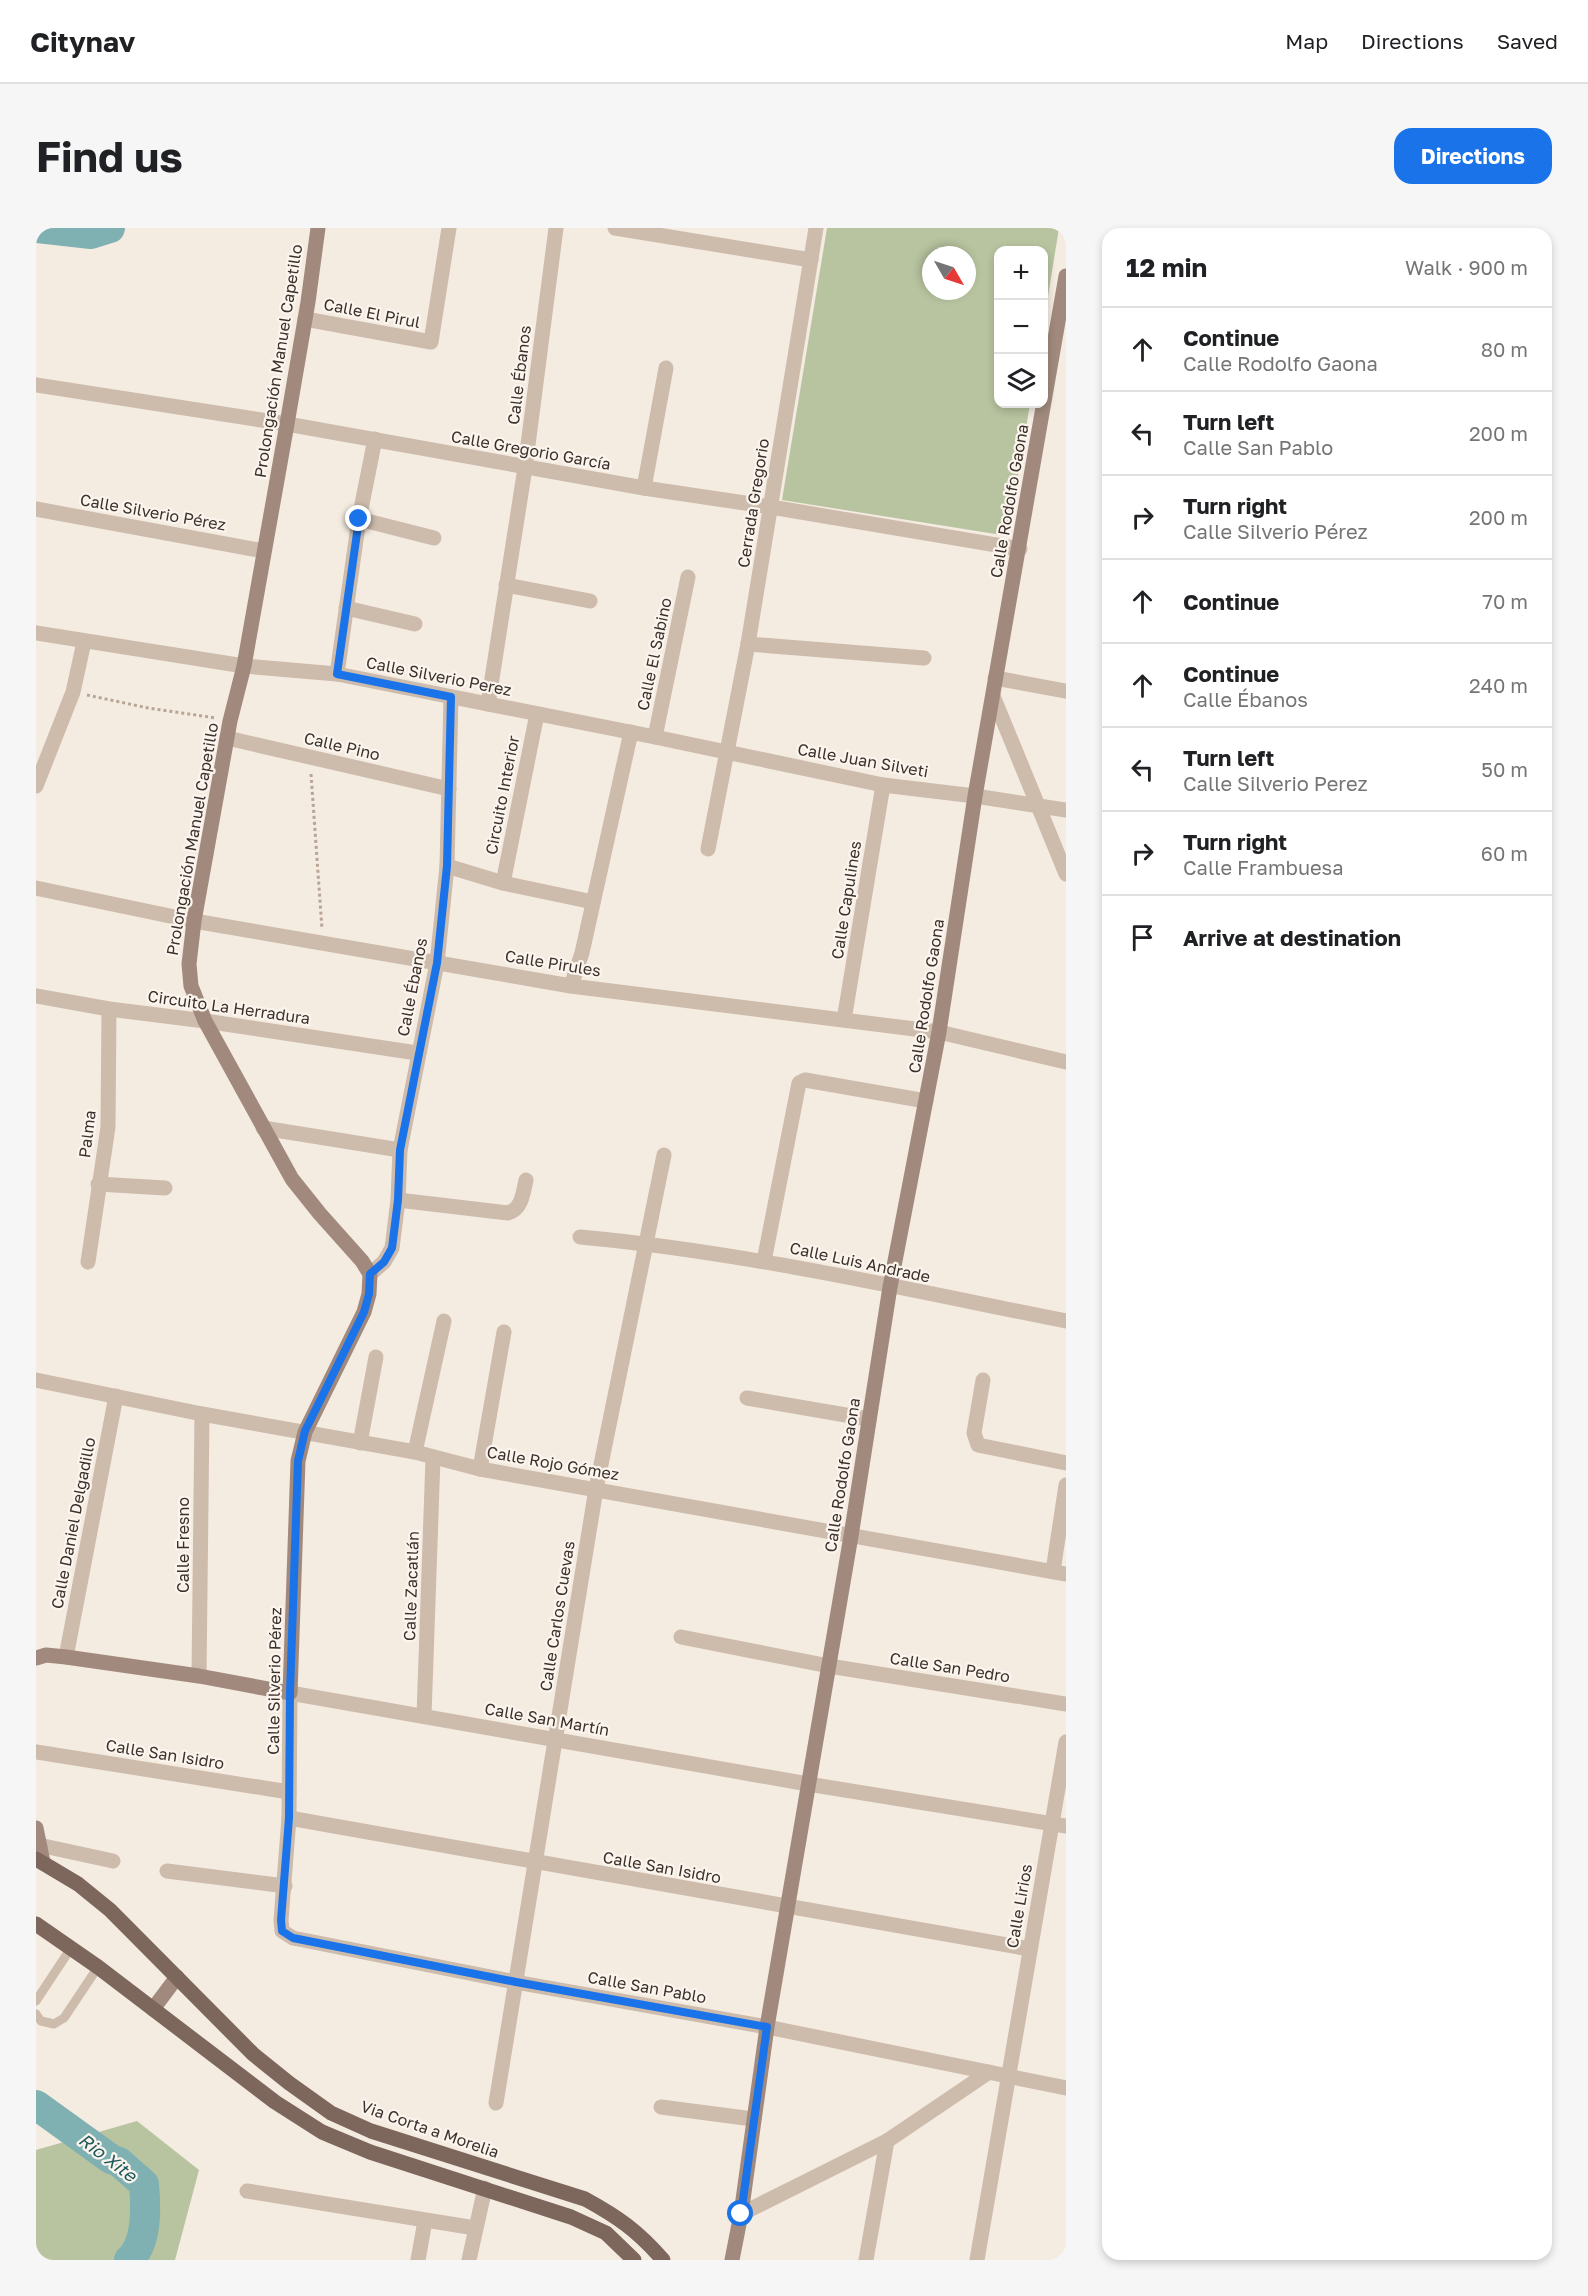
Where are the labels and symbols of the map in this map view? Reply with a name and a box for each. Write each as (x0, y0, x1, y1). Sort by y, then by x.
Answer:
street label: Prolongación Manuel Capetillo (250, 243, 306, 479)
north arrow (922, 246, 976, 300)
street label: Calle El Pirul (322, 294, 422, 332)
street label: Calle Ébanos (503, 324, 535, 426)
street label: Calle Rodolfo Gaona (986, 422, 1032, 580)
street label: Calle Gregorio García (450, 426, 612, 474)
street label: Cerrada Gregorio (733, 437, 773, 569)
street label: Calle Silverio Pérez (78, 489, 228, 535)
route end (345, 505, 371, 531)
street label: Calle El Sabino (632, 596, 676, 712)
street label: Calle Silverio Perez (365, 652, 513, 700)
street label: Prolongación Manuel Capetillo (162, 721, 222, 957)
street label: Calle Pino (302, 728, 382, 764)
street label: Circuito Interior (481, 734, 523, 856)
street label: Calle Juan Silveti (796, 739, 930, 781)
street label: Calle Capulines (827, 839, 865, 961)
street label: Calle Rodolfo Gaona (904, 917, 948, 1075)
street label: Calle Ébanos (393, 936, 431, 1038)
street label: Calle Pirules (504, 946, 602, 980)
street label: Circuito La Herradura (147, 986, 311, 1028)
street label: Palma (74, 1109, 100, 1159)
street label: Calle Luis Andrade (788, 1237, 932, 1287)
street label: Calle Rodolfo Gaona (820, 1396, 864, 1554)
street label: Calle Daniel Delgadillo (47, 1436, 99, 1610)
street label: Calle Rojo Gómez (485, 1442, 621, 1484)
street label: Calle Fresno (173, 1497, 193, 1593)
street label: Calle Zacatlán (399, 1531, 423, 1641)
street label: Calle Carlos Cuevas (535, 1539, 579, 1693)
street label: Calle Silverio Pérez (263, 1607, 285, 1755)
street label: Calle San Pedro (888, 1648, 1012, 1686)
street label: Calle San Martín (483, 1698, 611, 1740)
street label: Calle San Isidro (104, 1735, 226, 1773)
street label: Calle San Isidro (601, 1847, 723, 1887)
street label: Calle Lirios (1002, 1862, 1036, 1950)
street label: Calle San Pablo (586, 1967, 708, 2007)
street label: Via Corta a Morelia (358, 2096, 502, 2162)
water label: Rio Xite (75, 2128, 142, 2187)
route start (727, 2200, 753, 2226)

